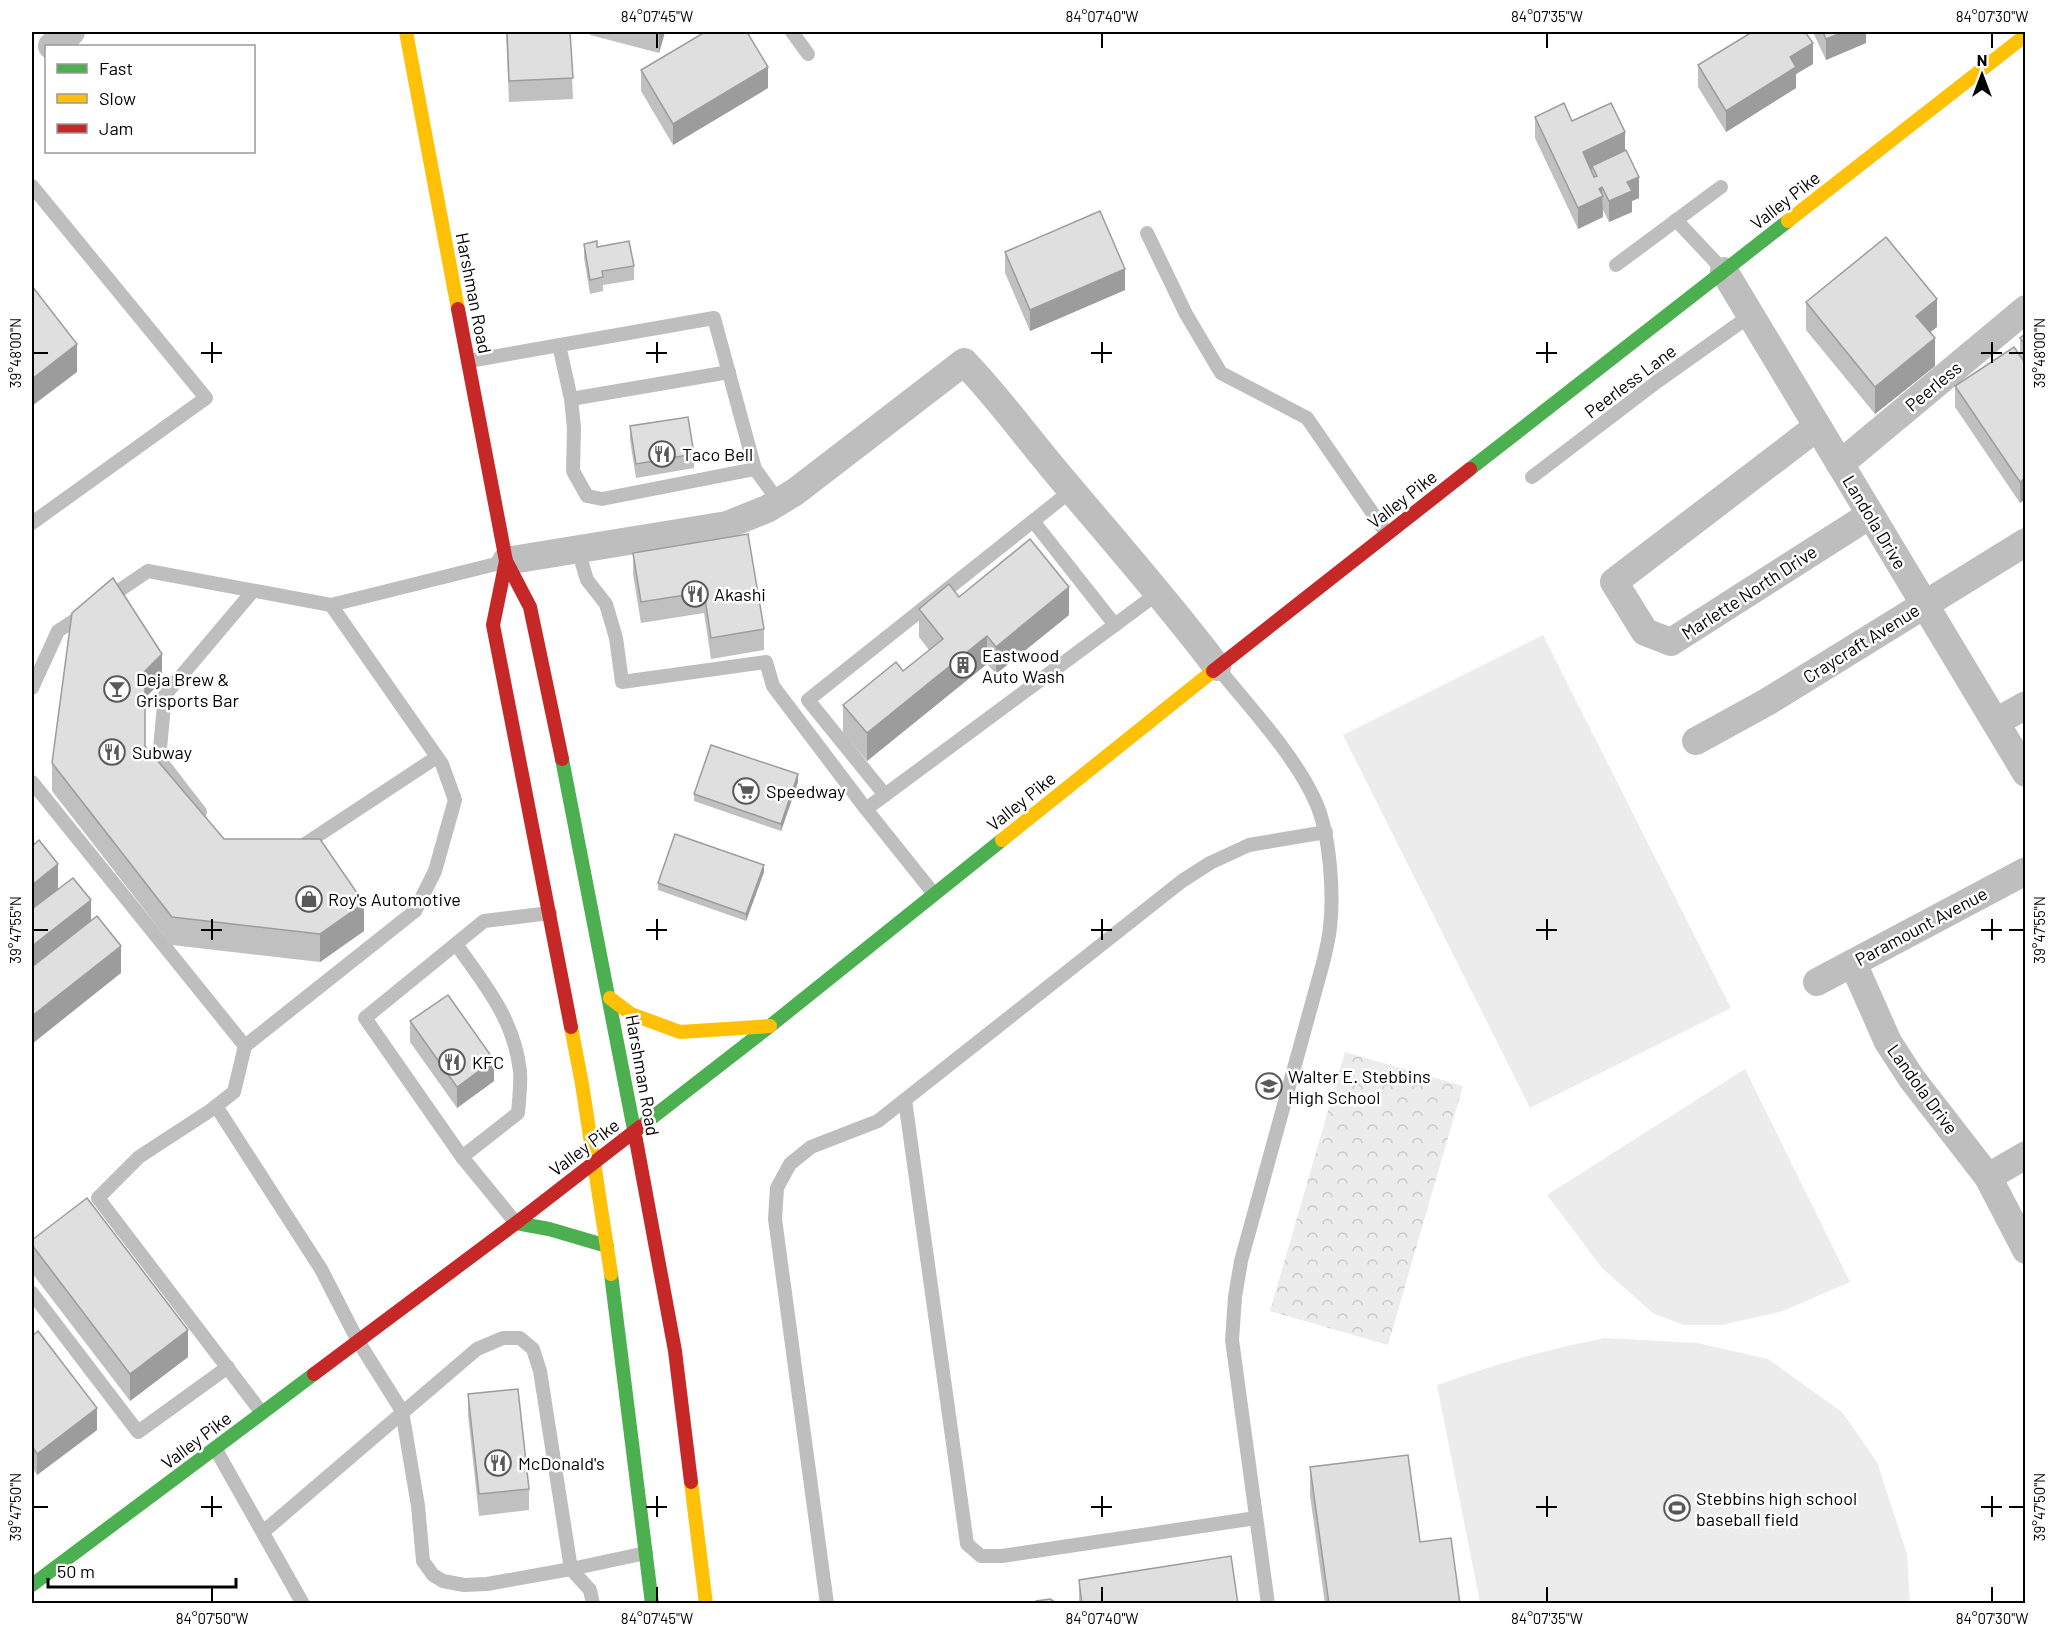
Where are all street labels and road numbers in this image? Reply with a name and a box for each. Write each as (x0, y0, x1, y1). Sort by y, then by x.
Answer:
street label: Valley Pike (1746, 166, 1824, 234)
street label: Harshman Road (451, 231, 497, 355)
street label: Peerless Lane (1580, 339, 1680, 423)
street label: Peerless (1900, 356, 1966, 416)
street label: Valley Pike (1363, 465, 1441, 533)
street label: Landola Drive (1838, 471, 1912, 573)
street label: Marlette North Drive (1677, 540, 1821, 644)
street label: Craycraft Avenue (1799, 598, 1923, 688)
street label: Valley Pike (982, 767, 1060, 835)
street label: Paramount Avenue (1851, 882, 1991, 970)
street label: Harshman Road (621, 1013, 665, 1137)
street label: Landola Drive (1883, 1040, 1963, 1138)
street label: Valley Pike (545, 1114, 623, 1180)
street label: Valley Pike (157, 1407, 235, 1473)

